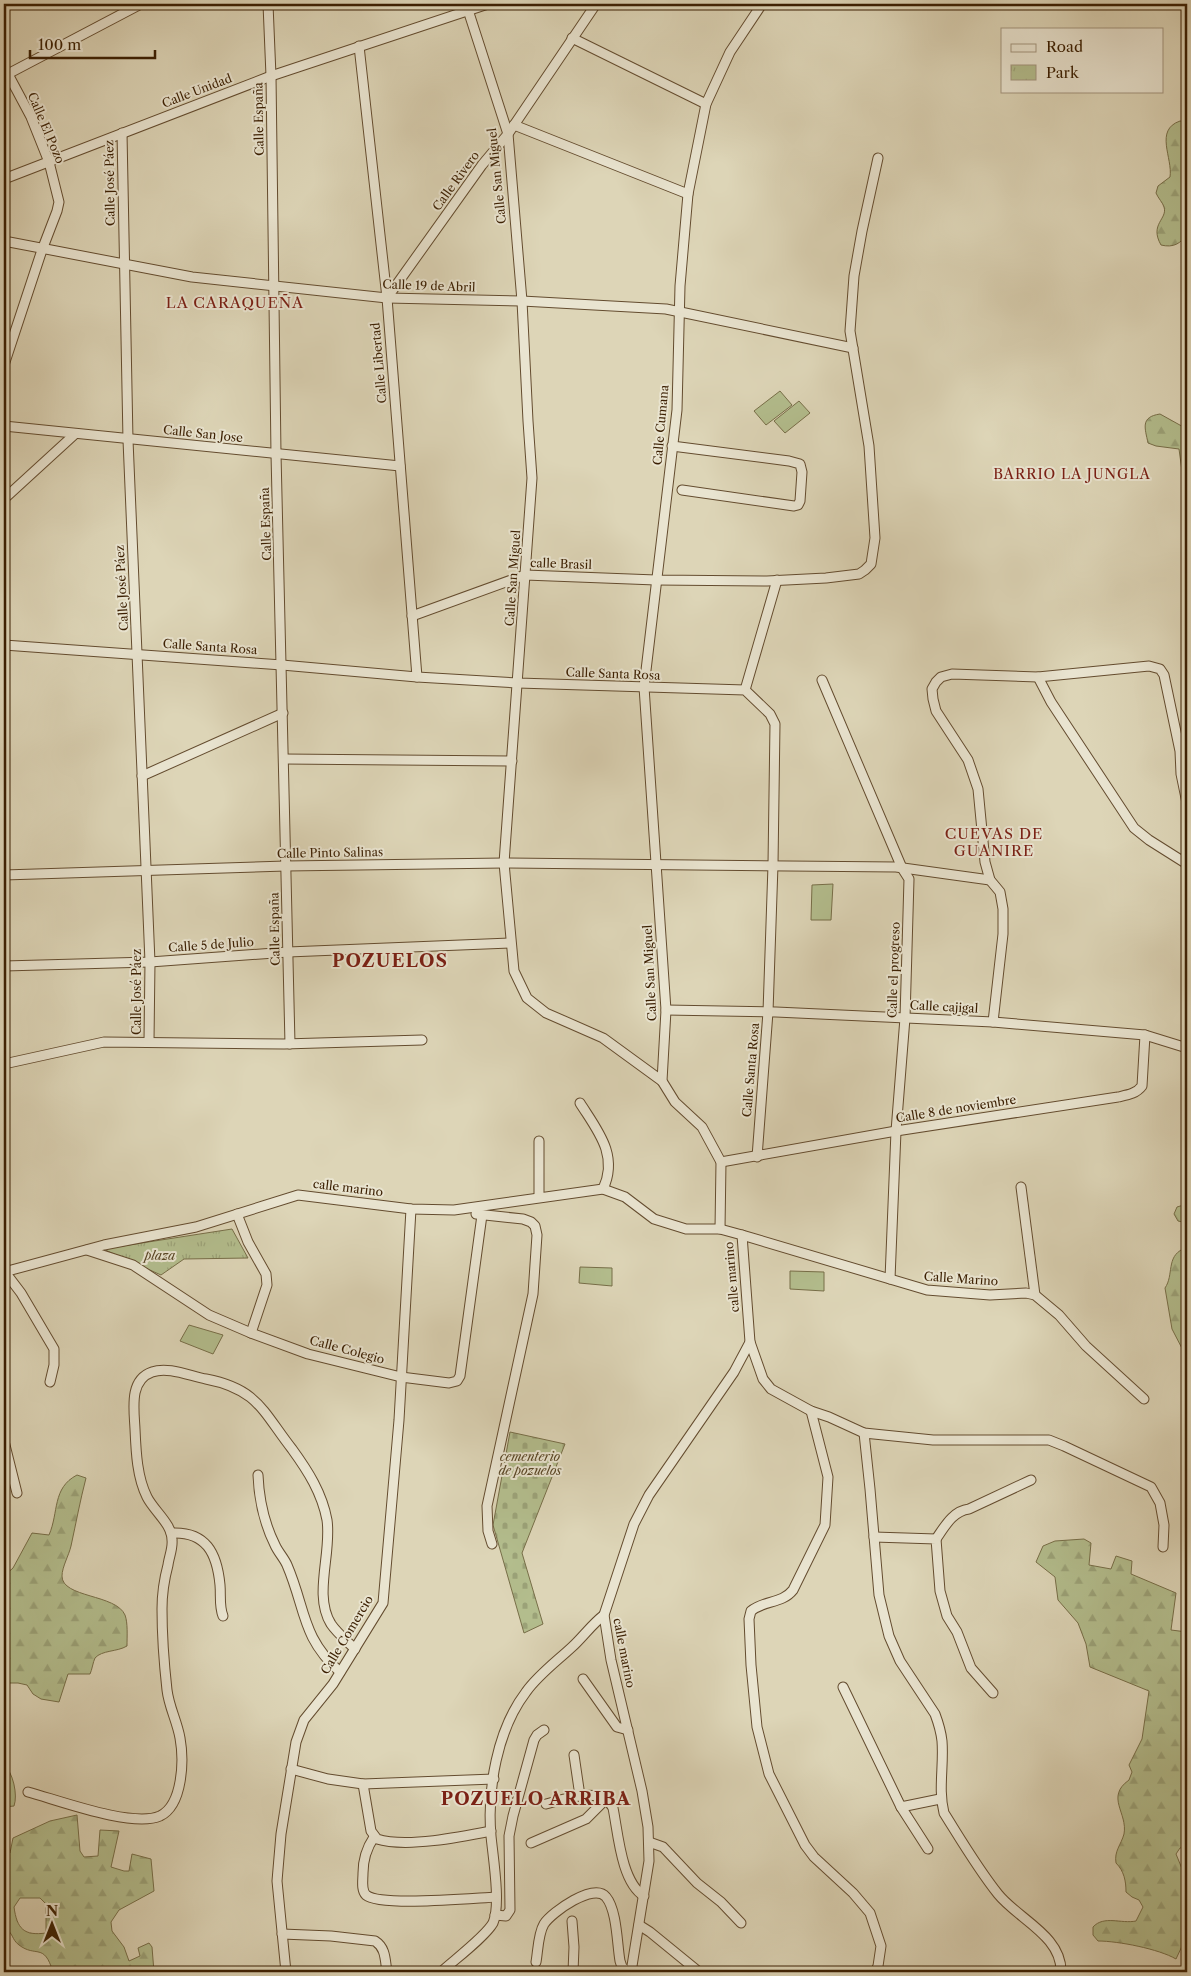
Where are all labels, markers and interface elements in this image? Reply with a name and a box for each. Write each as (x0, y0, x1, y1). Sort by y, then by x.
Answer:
scale bar (30, 28, 155, 60)
legend (1001, 28, 1164, 92)
text: 100 m (38, 35, 81, 54)
text: Road (1046, 37, 1083, 56)
text: Park (1046, 63, 1080, 82)
street label: Calle Unidad (160, 70, 235, 111)
street label: Calle España (250, 81, 267, 156)
street label: Calle El Pozo (25, 90, 68, 166)
street label: Calle San Miguel (484, 127, 509, 225)
street label: Calle José Páez (101, 140, 118, 226)
street label: Calle Rivero (429, 148, 482, 213)
street label: Calle 19 de Abril (382, 276, 476, 295)
district label: LA CARAQUEÑA (166, 293, 304, 312)
street label: Calle Libertad (367, 321, 390, 404)
street label: Calle Cumana (650, 383, 672, 466)
street label: Calle San Jose (162, 422, 244, 445)
district label: BARRIO LA JUNGLA (993, 465, 1151, 483)
street label: Calle España (257, 486, 274, 561)
street label: Calle San Miguel (502, 529, 523, 627)
street label: Calle José Páez (112, 545, 131, 631)
street label: calle Brasil (530, 555, 593, 572)
street label: Calle Santa Rosa (162, 636, 259, 657)
street label: Calle Santa Rosa (565, 664, 661, 683)
district label: CUEVAS DE GUANIRE (945, 824, 1043, 860)
street label: Calle Pinto Salinas (277, 844, 383, 861)
street label: Calle España (266, 891, 283, 966)
street label: Calle el progreso (884, 922, 903, 1018)
street label: Calle San Miguel (639, 924, 660, 1022)
street label: Calle 5 de Julio (168, 934, 254, 955)
street label: Calle José Páez (129, 949, 144, 1035)
district label: POZUELOS (332, 950, 448, 972)
street label: Calle cajigal (909, 997, 979, 1016)
street label: Calle Santa Rosa (739, 1021, 762, 1118)
street label: Calle 8 de noviembre (895, 1092, 1017, 1125)
street label: calle marino (312, 1176, 384, 1199)
street label: calle marino (721, 1241, 742, 1313)
park label: plaza (142, 1248, 175, 1263)
street label: Calle Marino (923, 1268, 999, 1289)
street label: Calle Colegio (308, 1332, 386, 1367)
park label: cementerio de pozuelos (498, 1449, 562, 1478)
street label: Calle Comercio (317, 1593, 376, 1677)
street label: calle marino (610, 1617, 639, 1689)
district label: POZUELO ARRIBA (441, 1788, 631, 1810)
north arrow (28, 1898, 78, 1948)
text: N (46, 1902, 58, 1920)

